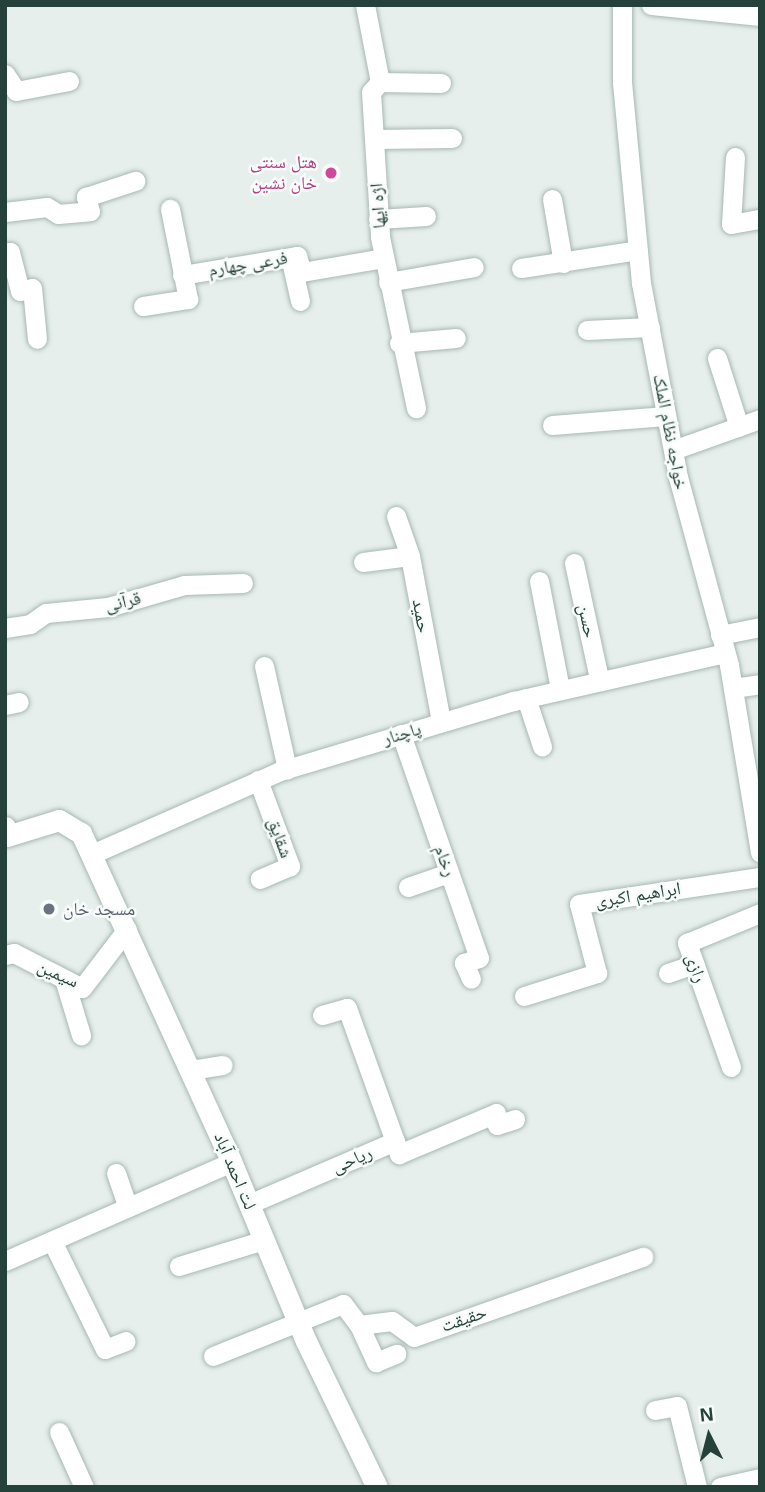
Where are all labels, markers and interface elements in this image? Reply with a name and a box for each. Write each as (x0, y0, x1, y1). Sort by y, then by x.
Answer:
place label: هتل سنتی خان نشین (250, 152, 317, 194)
marker: هتل سنتی خان نشین (323, 165, 339, 181)
street label: اژه ایها (366, 183, 390, 229)
street label: فرعی چهارم (207, 247, 289, 281)
street label: خواجه نظام الملک (648, 372, 692, 492)
street label: قرآنی (103, 587, 143, 617)
street label: حمید (407, 597, 435, 635)
street label: حسن (573, 602, 601, 640)
street label: پاچنار (380, 718, 424, 750)
street label: شقایق (263, 815, 297, 861)
street label: رخام (430, 842, 460, 880)
street label: ابراهیم اکبری (594, 878, 682, 912)
place label: مسجد خان (63, 898, 135, 920)
marker: مسجد خان (41, 901, 57, 917)
street label: رازی (681, 951, 711, 985)
street label: سیمین (34, 955, 82, 993)
street label: لت احمد آباد (209, 1129, 261, 1213)
street label: ریاحی (329, 1142, 375, 1178)
street label: حقیقت (438, 1301, 490, 1337)
north arrow (674, 1401, 744, 1471)
text: N (699, 1403, 715, 1426)

